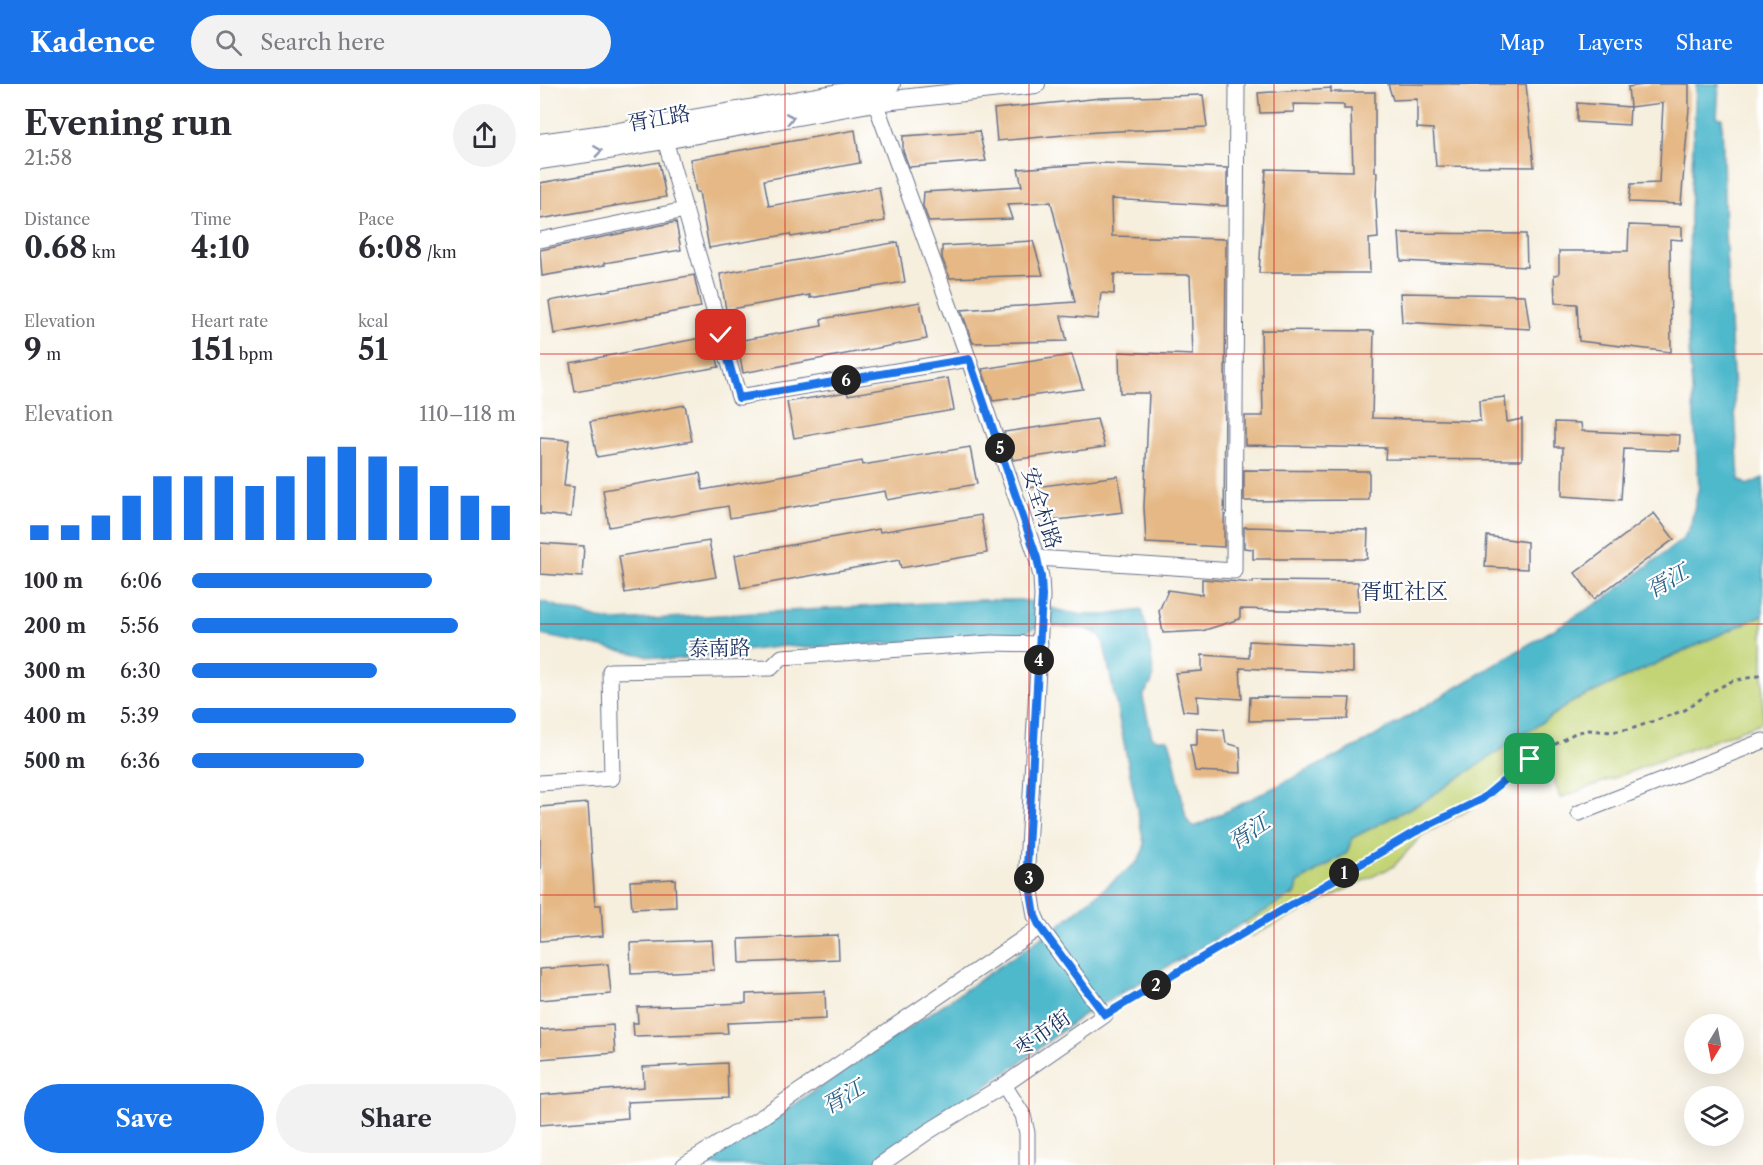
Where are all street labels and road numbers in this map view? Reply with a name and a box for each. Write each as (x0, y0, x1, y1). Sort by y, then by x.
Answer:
street label: 胥江路 (626, 100, 692, 136)
street label: 安全村路 (1017, 464, 1067, 552)
street label: 泰南路 (687, 635, 751, 661)
street label: 枣市街 (1009, 1005, 1075, 1061)

